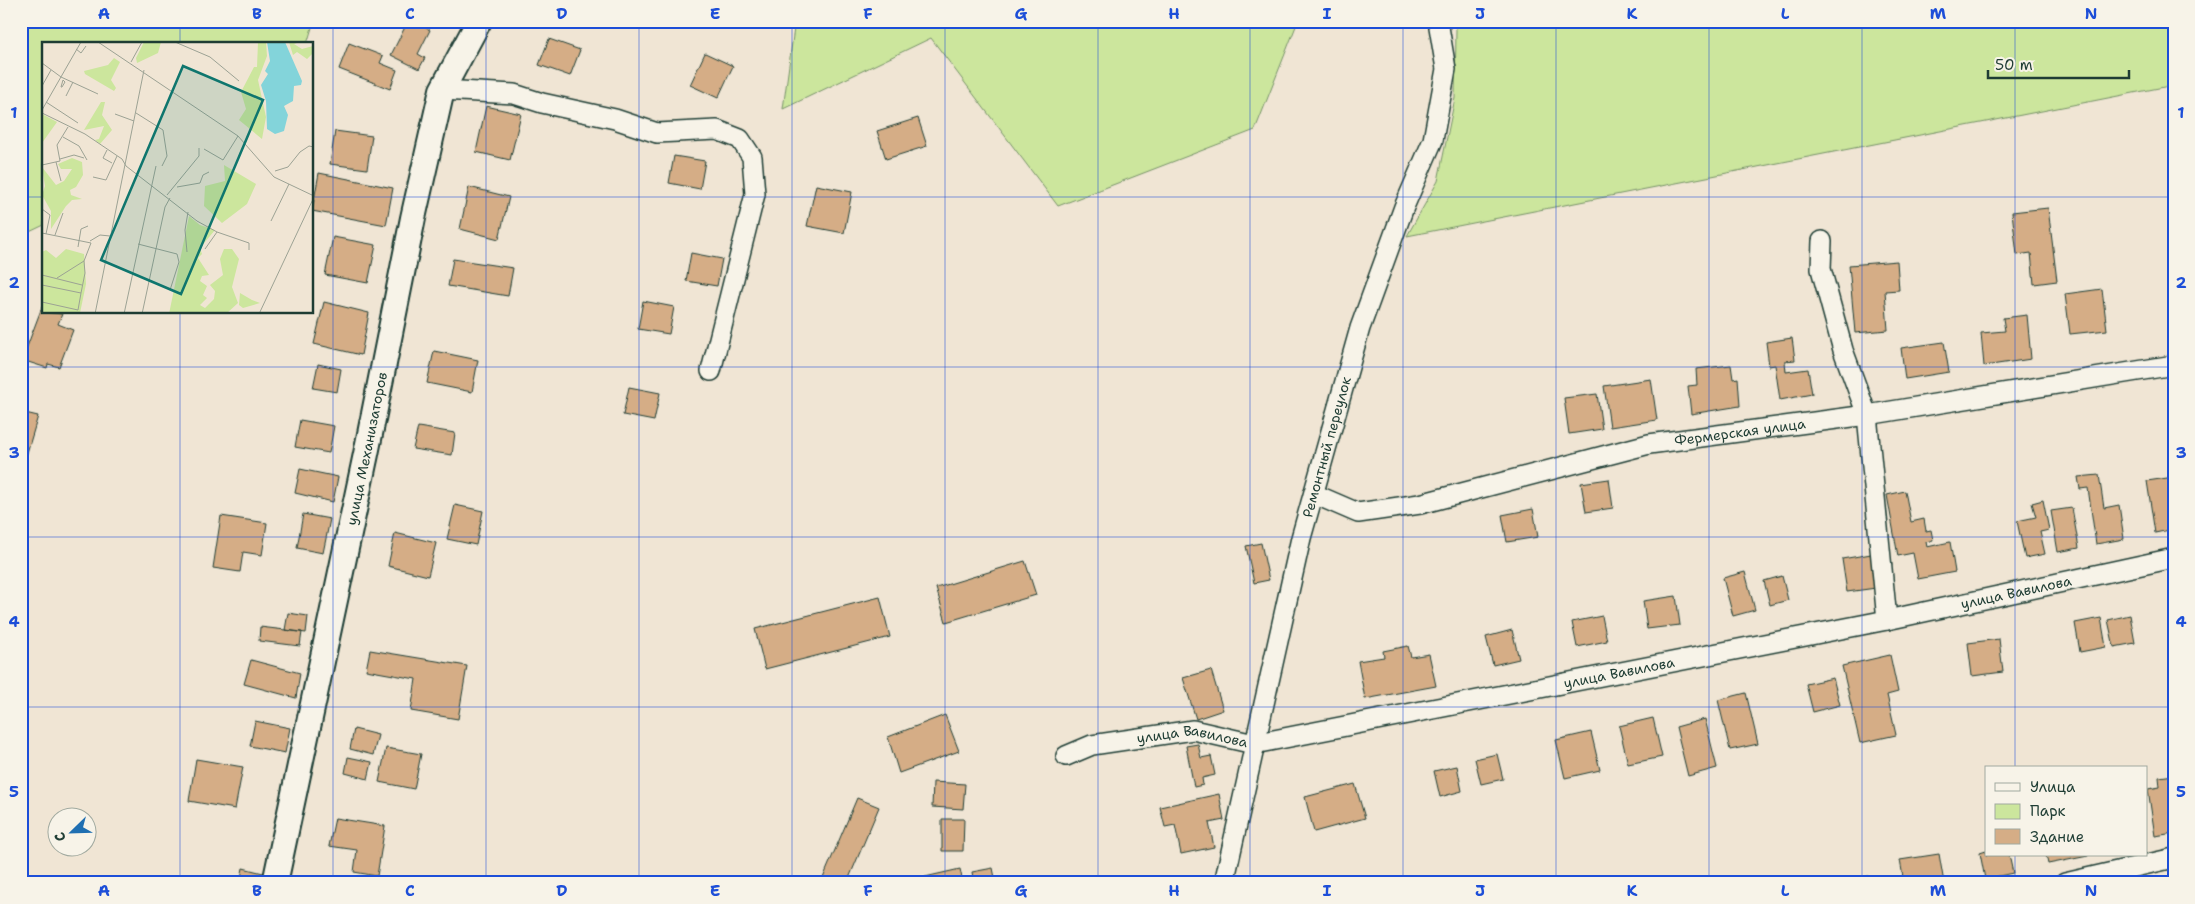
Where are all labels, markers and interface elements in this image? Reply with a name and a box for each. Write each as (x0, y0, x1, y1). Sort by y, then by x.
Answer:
text: A (98, 3, 110, 24)
text: B (252, 3, 262, 24)
text: C (405, 3, 415, 24)
text: D (556, 3, 568, 24)
text: E (710, 3, 720, 24)
text: F (863, 3, 873, 24)
text: G (1015, 3, 1028, 24)
text: H (1168, 3, 1180, 24)
text: I (1323, 3, 1332, 24)
text: J (1475, 3, 1485, 24)
text: K (1627, 3, 1638, 24)
text: L (1781, 3, 1790, 24)
text: M (1930, 3, 1947, 24)
text: N (2085, 3, 2097, 24)
inset map (42, 42, 314, 314)
scale bar (1988, 48, 2129, 80)
text: 50 m (1995, 55, 2033, 75)
text: 1 (10, 102, 18, 123)
text: 1 (2177, 102, 2185, 123)
text: 2 (8, 272, 20, 293)
text: 2 (2175, 272, 2187, 293)
street label: улица Механизаторов (342, 370, 391, 527)
street label: Ремонтный переулок (1298, 374, 1355, 519)
street label: Фермерская улица (1673, 414, 1807, 450)
text: 3 (8, 442, 20, 463)
text: 3 (2175, 442, 2187, 463)
street label: улица Вавилова (1959, 571, 2073, 613)
text: 4 (8, 611, 20, 632)
text: 4 (2175, 611, 2187, 632)
street label: улица Вавилова (1562, 653, 1676, 692)
street label: улица Вавилова (1136, 721, 1250, 751)
legend (1985, 766, 2148, 856)
text: Улица (2030, 777, 2076, 797)
text: 5 (9, 781, 19, 802)
text: 5 (2176, 781, 2186, 802)
text: Парк (2030, 801, 2066, 821)
north arrow (48, 806, 98, 856)
text: Здание (2030, 827, 2084, 847)
text: С (50, 830, 70, 845)
text: A (98, 880, 110, 901)
text: B (252, 880, 262, 901)
text: C (405, 880, 415, 901)
text: D (556, 880, 568, 901)
text: E (710, 880, 720, 901)
text: F (863, 880, 873, 901)
text: G (1015, 880, 1028, 901)
text: H (1168, 880, 1180, 901)
text: I (1323, 880, 1332, 901)
text: J (1475, 880, 1485, 901)
text: K (1627, 880, 1638, 901)
text: L (1781, 880, 1790, 901)
text: M (1930, 880, 1947, 901)
text: N (2085, 880, 2097, 901)

